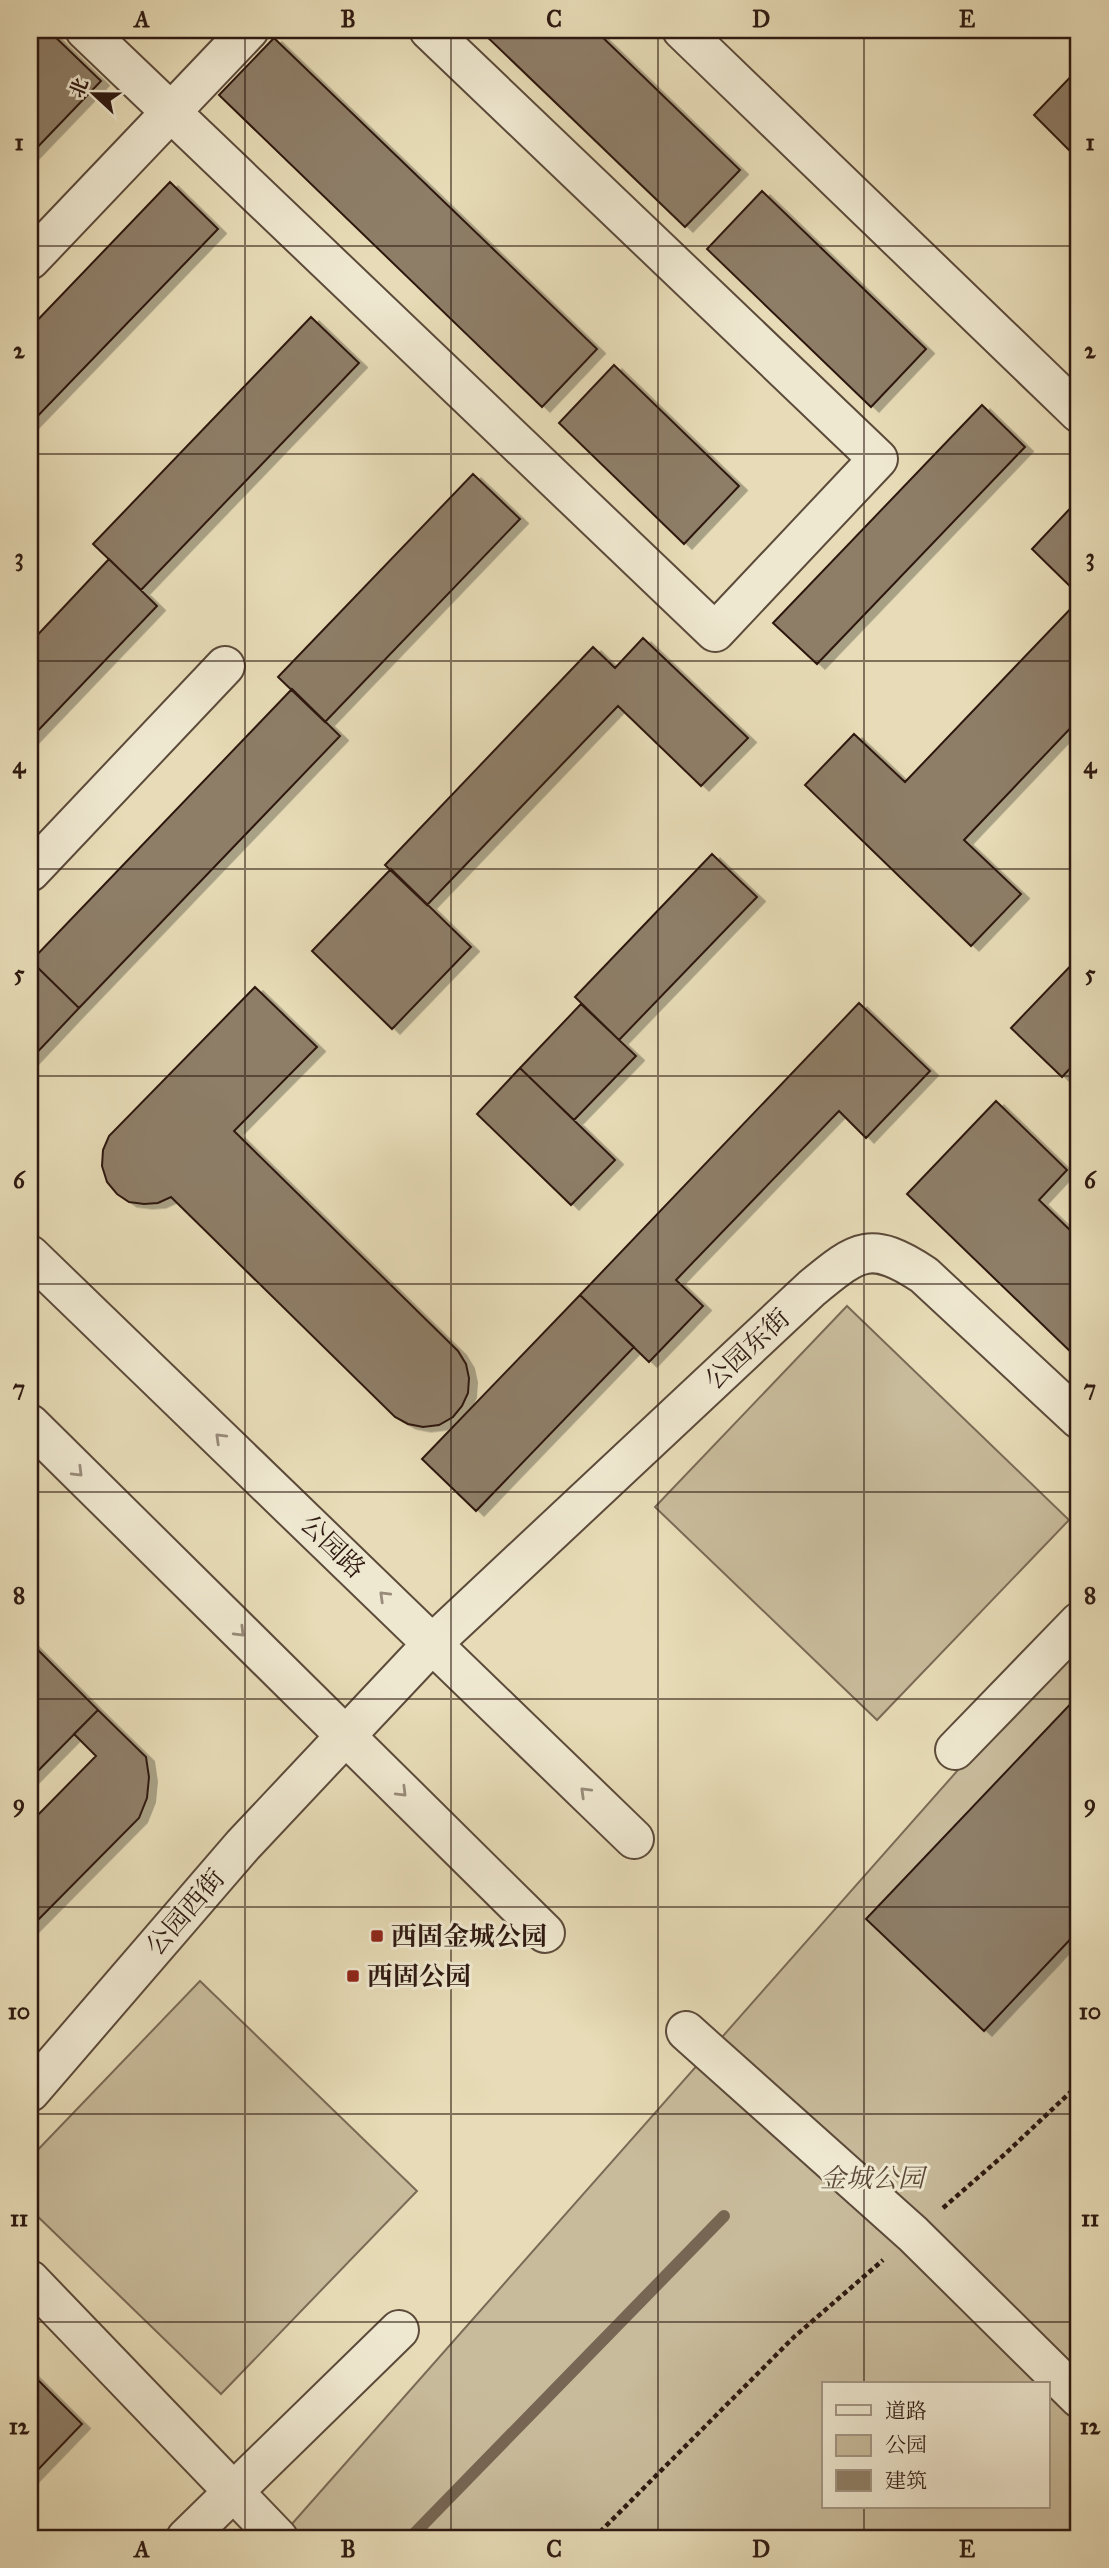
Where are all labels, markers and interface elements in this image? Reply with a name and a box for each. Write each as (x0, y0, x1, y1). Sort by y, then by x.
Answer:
text: A (132, 5, 150, 33)
text: B (340, 5, 356, 33)
text: C (546, 5, 562, 33)
text: D (752, 5, 770, 33)
text: E (959, 5, 976, 33)
north arrow (60, 60, 130, 130)
text: 北 (64, 75, 93, 101)
text: 1 (14, 128, 24, 156)
text: 1 (1085, 128, 1095, 156)
text: 2 (13, 336, 25, 364)
text: 2 (1084, 336, 1096, 364)
text: 3 (14, 543, 24, 572)
text: 3 (1085, 543, 1095, 572)
text: 4 (13, 751, 27, 779)
text: 4 (1084, 751, 1098, 779)
text: 5 (14, 959, 25, 987)
text: 5 (1085, 959, 1096, 987)
text: 6 (13, 1166, 26, 1194)
text: 6 (1084, 1166, 1097, 1194)
street label: 公园东街 (698, 1302, 796, 1396)
text: 7 (13, 1374, 25, 1402)
text: 7 (1084, 1374, 1096, 1402)
one-way arrow (215, 1433, 228, 1446)
one-way arrow (70, 1464, 83, 1477)
street label: 公园路 (294, 1507, 372, 1585)
text: 8 (13, 1581, 25, 1609)
text: 8 (1084, 1581, 1096, 1609)
one-way arrow (379, 1591, 392, 1604)
one-way arrow (232, 1624, 245, 1637)
one-way arrow (394, 1784, 406, 1796)
one-way arrow (581, 1787, 594, 1800)
text: 9 (13, 1789, 25, 1818)
text: 9 (1084, 1789, 1096, 1818)
street label: 公园西街 (139, 1862, 231, 1962)
place label: 西固金城公园 (391, 1920, 547, 1952)
marker: 西固金城公园 (369, 1928, 385, 1944)
place label: 西固公园 (367, 1960, 471, 1992)
marker: 西固公园 (345, 1968, 361, 1984)
text: 10 (8, 1997, 30, 2025)
text: 10 (1079, 1997, 1101, 2025)
park label: 金城公园 (820, 2162, 928, 2194)
text: 11 (10, 2204, 28, 2232)
text: 11 (1081, 2204, 1099, 2232)
legend (822, 2382, 1050, 2508)
text: 道路 (885, 2398, 927, 2424)
text: 12 (9, 2412, 30, 2440)
text: 12 (1080, 2412, 1101, 2440)
text: 公园 (885, 2432, 927, 2458)
text: 建筑 (885, 2468, 927, 2494)
text: A (132, 2535, 150, 2563)
text: B (340, 2535, 356, 2563)
text: C (546, 2535, 562, 2563)
text: D (752, 2535, 770, 2563)
text: E (959, 2535, 976, 2563)

